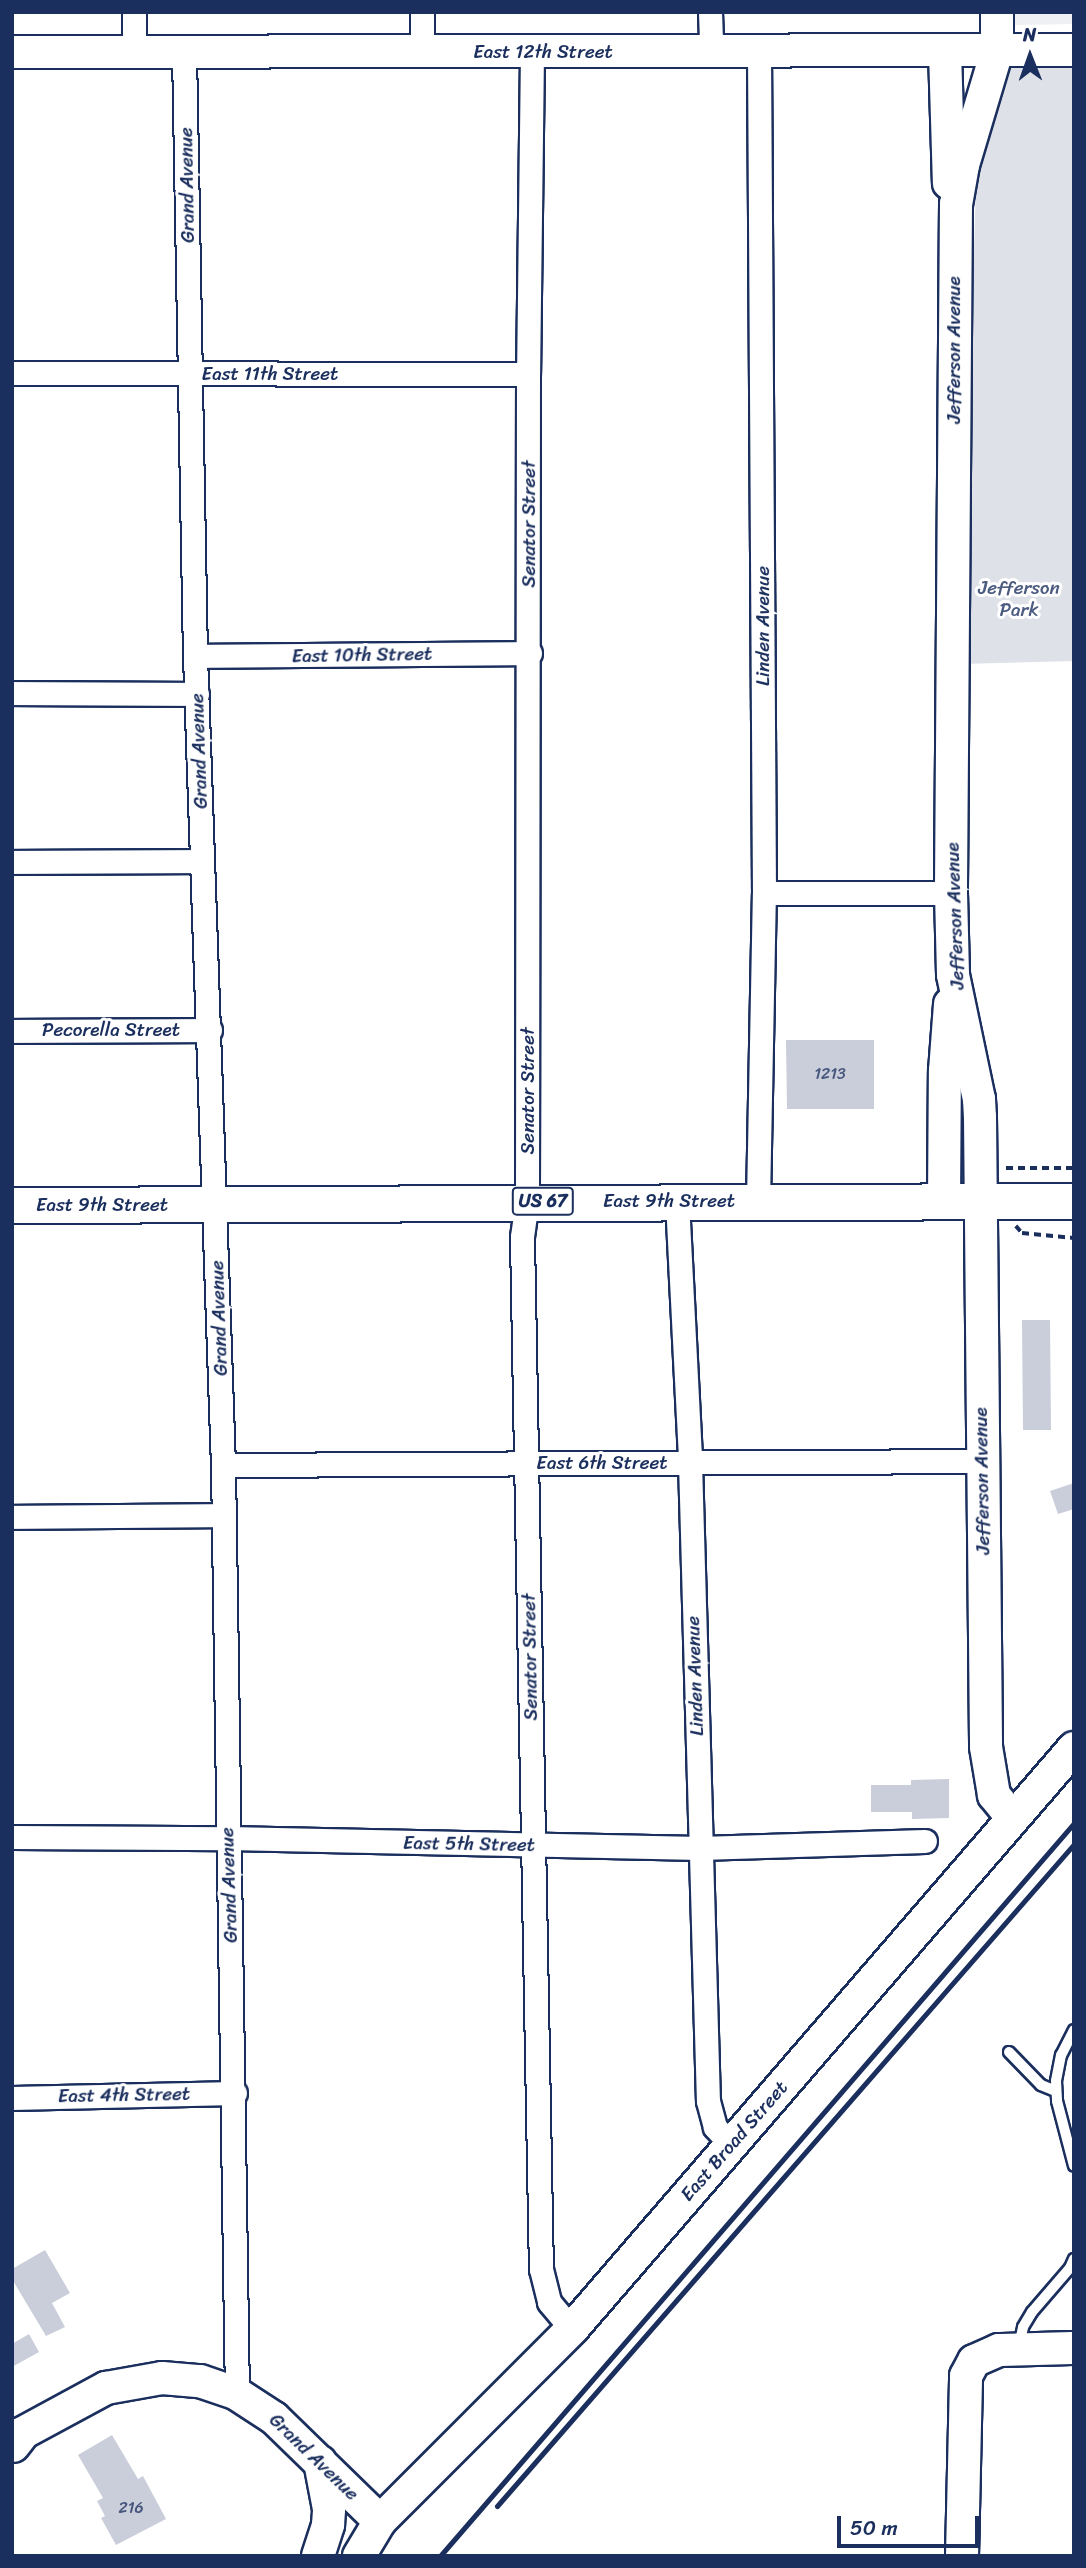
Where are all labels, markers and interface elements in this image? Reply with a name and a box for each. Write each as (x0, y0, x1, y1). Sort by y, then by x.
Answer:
text: N (1023, 18, 1036, 51)
north arrow (995, 21, 1065, 91)
street label: East 12th Street (473, 41, 613, 63)
street label: Grand Avenue (175, 127, 199, 243)
street label: Jefferson Avenue (943, 276, 965, 424)
street label: East 11th Street (202, 363, 338, 385)
street label: Senator Street (518, 460, 540, 588)
street label: Linden Avenue (752, 566, 774, 686)
park label: Jefferson Park (978, 577, 1060, 621)
street label: East 10th Street (291, 642, 433, 668)
street label: Grand Avenue (186, 693, 212, 809)
street label: Jefferson Avenue (941, 842, 969, 990)
street label: Pecorella Street (42, 1019, 180, 1041)
street label: Senator Street (517, 1027, 539, 1155)
house number: 1213 (814, 1064, 846, 1084)
road number: US 67 (512, 1186, 574, 1216)
street label: East 9th Street (603, 1190, 735, 1212)
street label: East 9th Street (36, 1194, 168, 1216)
street label: Grand Avenue (206, 1260, 232, 1376)
street label: Jefferson Avenue (969, 1407, 995, 1555)
street label: East 6th Street (536, 1452, 668, 1474)
street label: Senator Street (517, 1593, 543, 1721)
street label: Linden Avenue (682, 1616, 708, 1736)
street label: Grand Avenue (216, 1827, 242, 1943)
street label: East 5th Street (403, 1831, 535, 1857)
street label: East Broad Street (676, 2076, 792, 2206)
street label: East 4th Street (58, 2082, 190, 2108)
street label: Grand Avenue (265, 2409, 363, 2505)
house number: 216 (118, 2498, 144, 2518)
scale bar (841, 2502, 983, 2546)
text: 50 m (850, 2509, 898, 2547)

